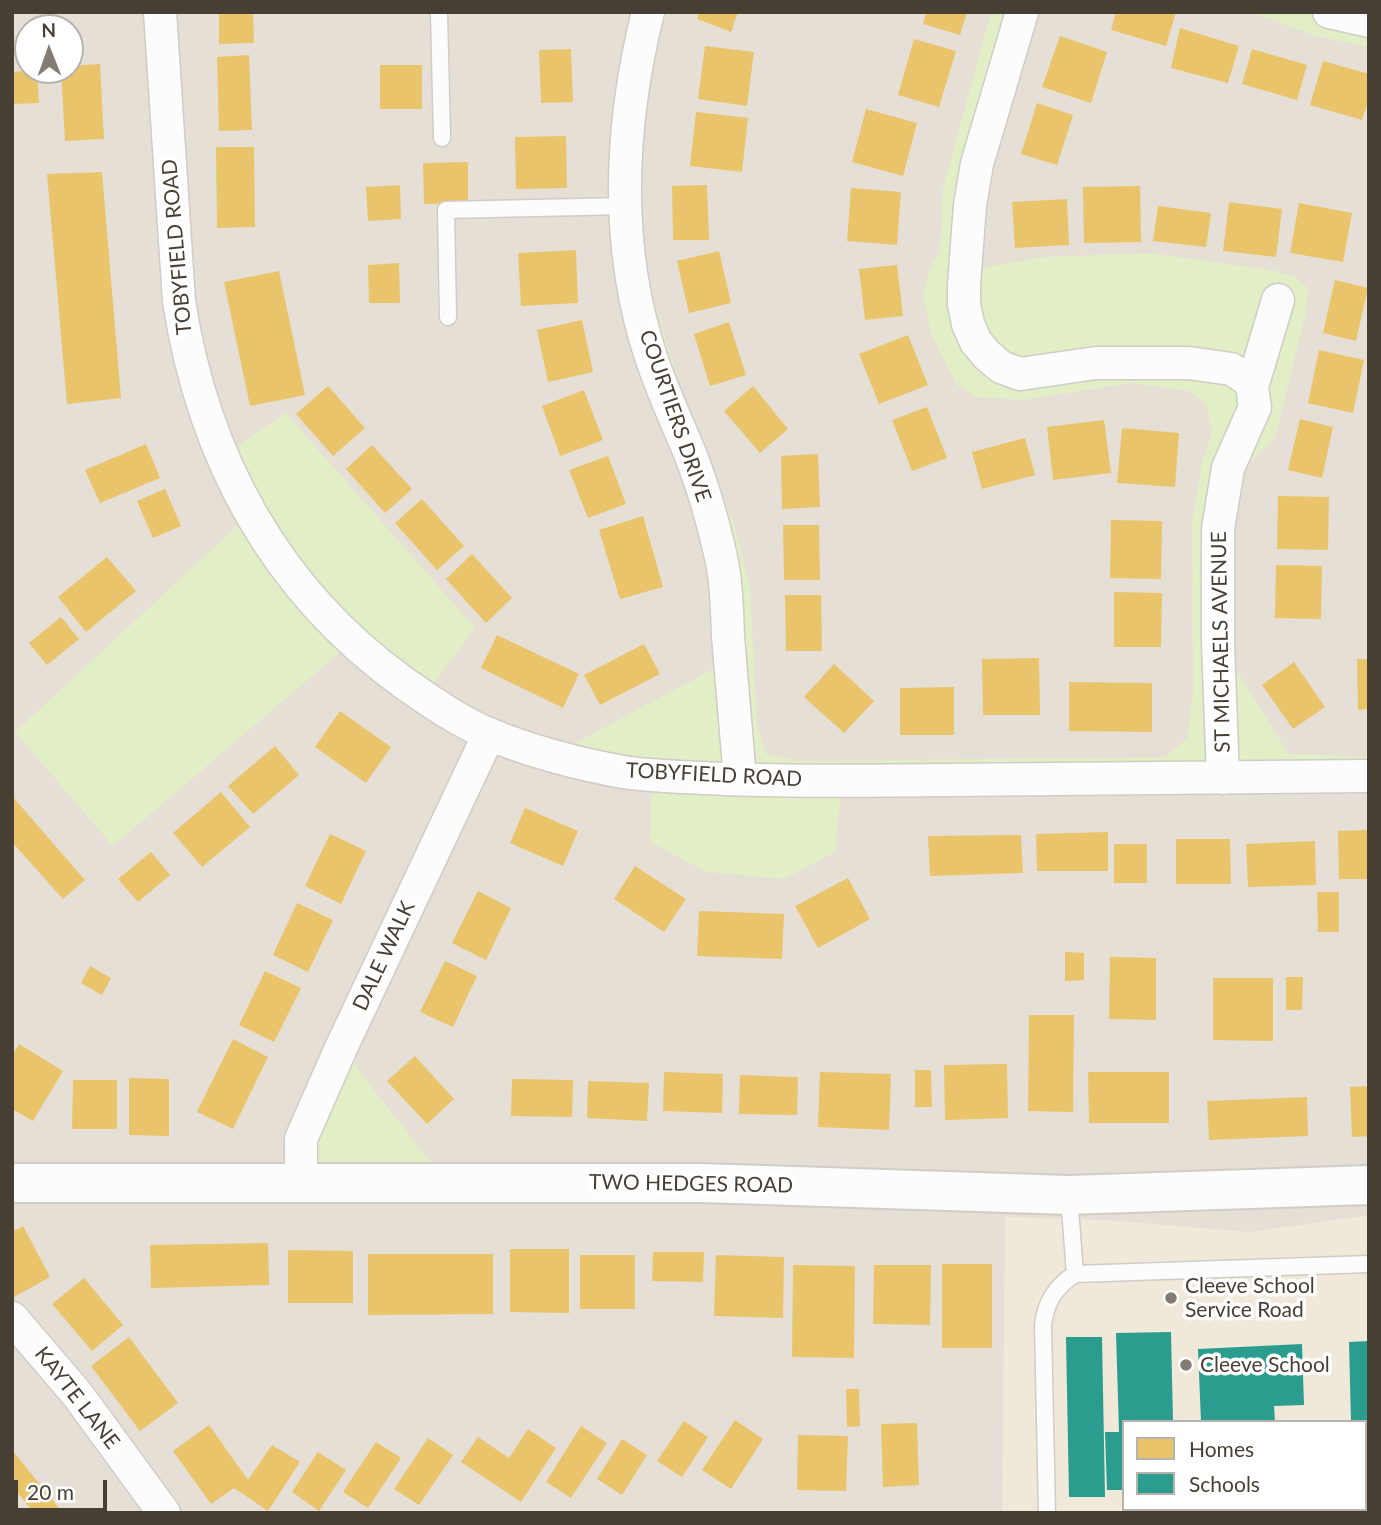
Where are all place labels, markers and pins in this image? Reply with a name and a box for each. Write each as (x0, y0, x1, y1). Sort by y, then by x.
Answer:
place label: Cleeve School Service Road (1185, 1273, 1315, 1323)
marker: Cleeve School Service Road (1163, 1290, 1179, 1306)
place label: Cleeve School (1200, 1352, 1330, 1378)
marker: Cleeve School (1178, 1357, 1194, 1373)

